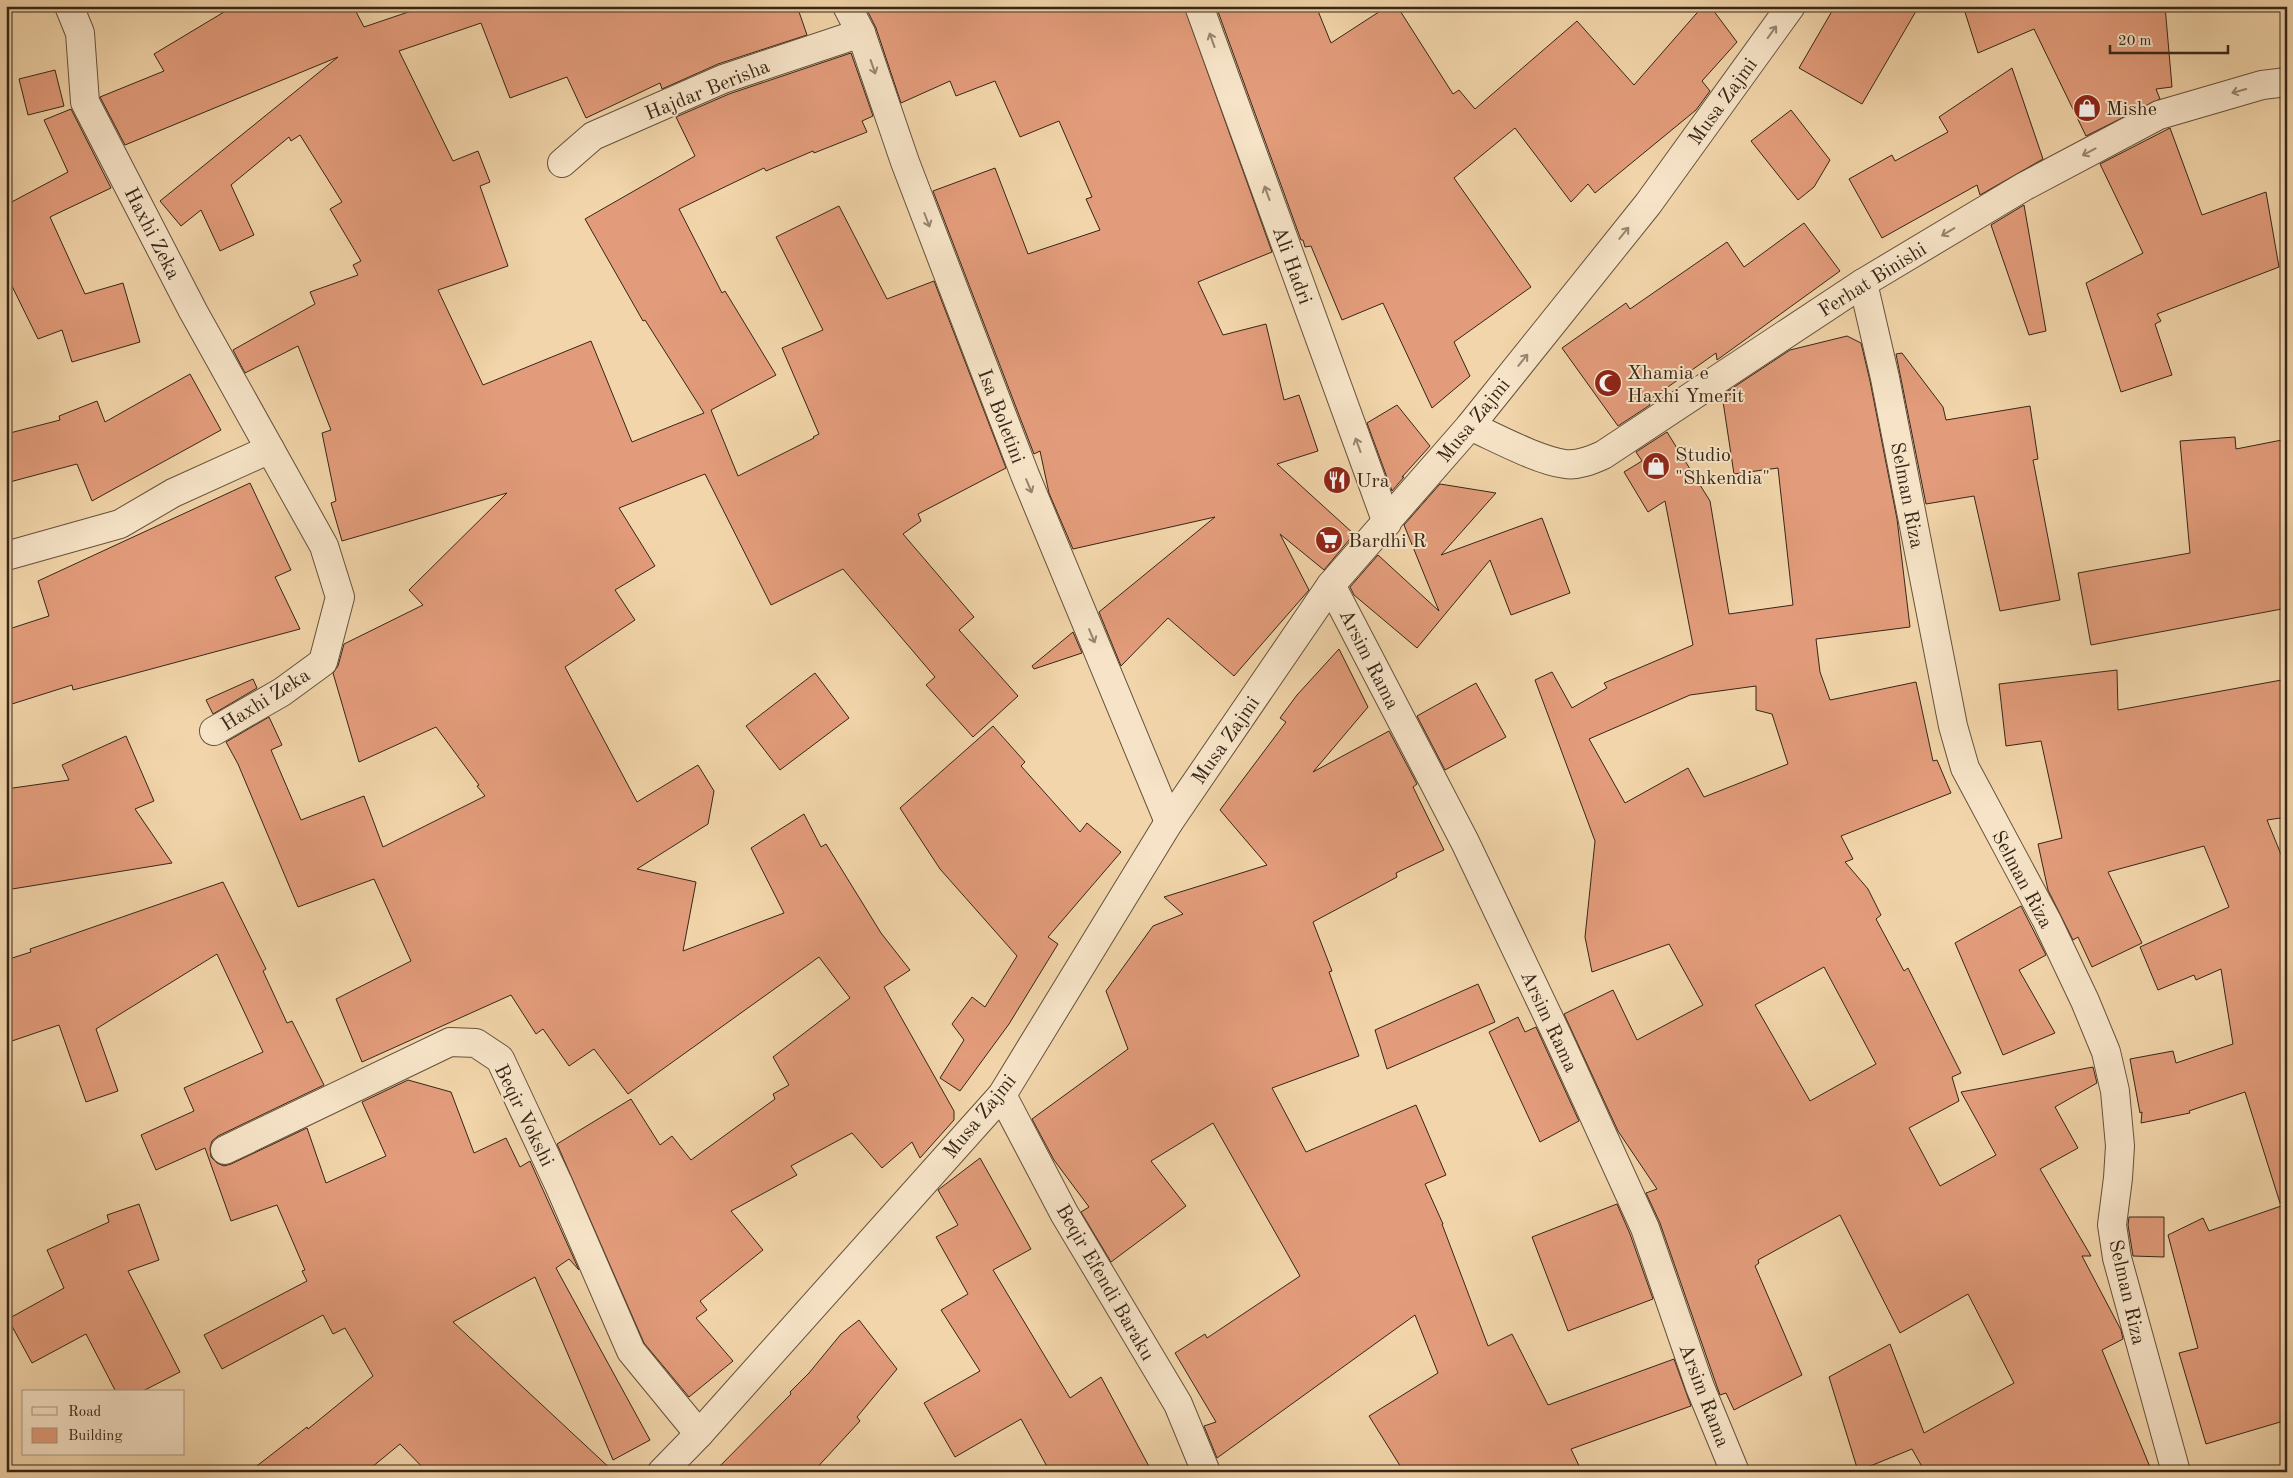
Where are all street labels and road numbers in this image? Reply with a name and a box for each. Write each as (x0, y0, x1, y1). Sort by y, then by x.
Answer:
street label: Musa Zajmi (1685, 55, 1762, 149)
street label: Hajdar Berisha (643, 57, 773, 125)
street label: Haxhi Zeka (120, 185, 183, 283)
street label: Ali Hadri (1268, 224, 1314, 307)
street label: Ferhat Binishi (1816, 240, 1931, 322)
street label: Isa Boletini (973, 367, 1027, 466)
street label: Musa Zajmi (1435, 375, 1514, 467)
street label: Selman Riza (1886, 441, 1926, 550)
street label: Arsim Rama (1335, 607, 1402, 713)
street label: Haxhi Zeka (218, 666, 314, 736)
street label: Musa Zajmi (1189, 694, 1264, 789)
street label: Selman Riza (1987, 828, 2055, 932)
street label: Arsim Rama (1516, 968, 1580, 1076)
street label: Beqir Vokshi (490, 1062, 557, 1170)
street label: Musa Zajmi (941, 1071, 1020, 1163)
street label: Beqir Efendi Baraku (1051, 1201, 1157, 1365)
street label: Selman Riza (2104, 1238, 2148, 1347)
street label: Arsim Rama (1674, 1341, 1732, 1450)

